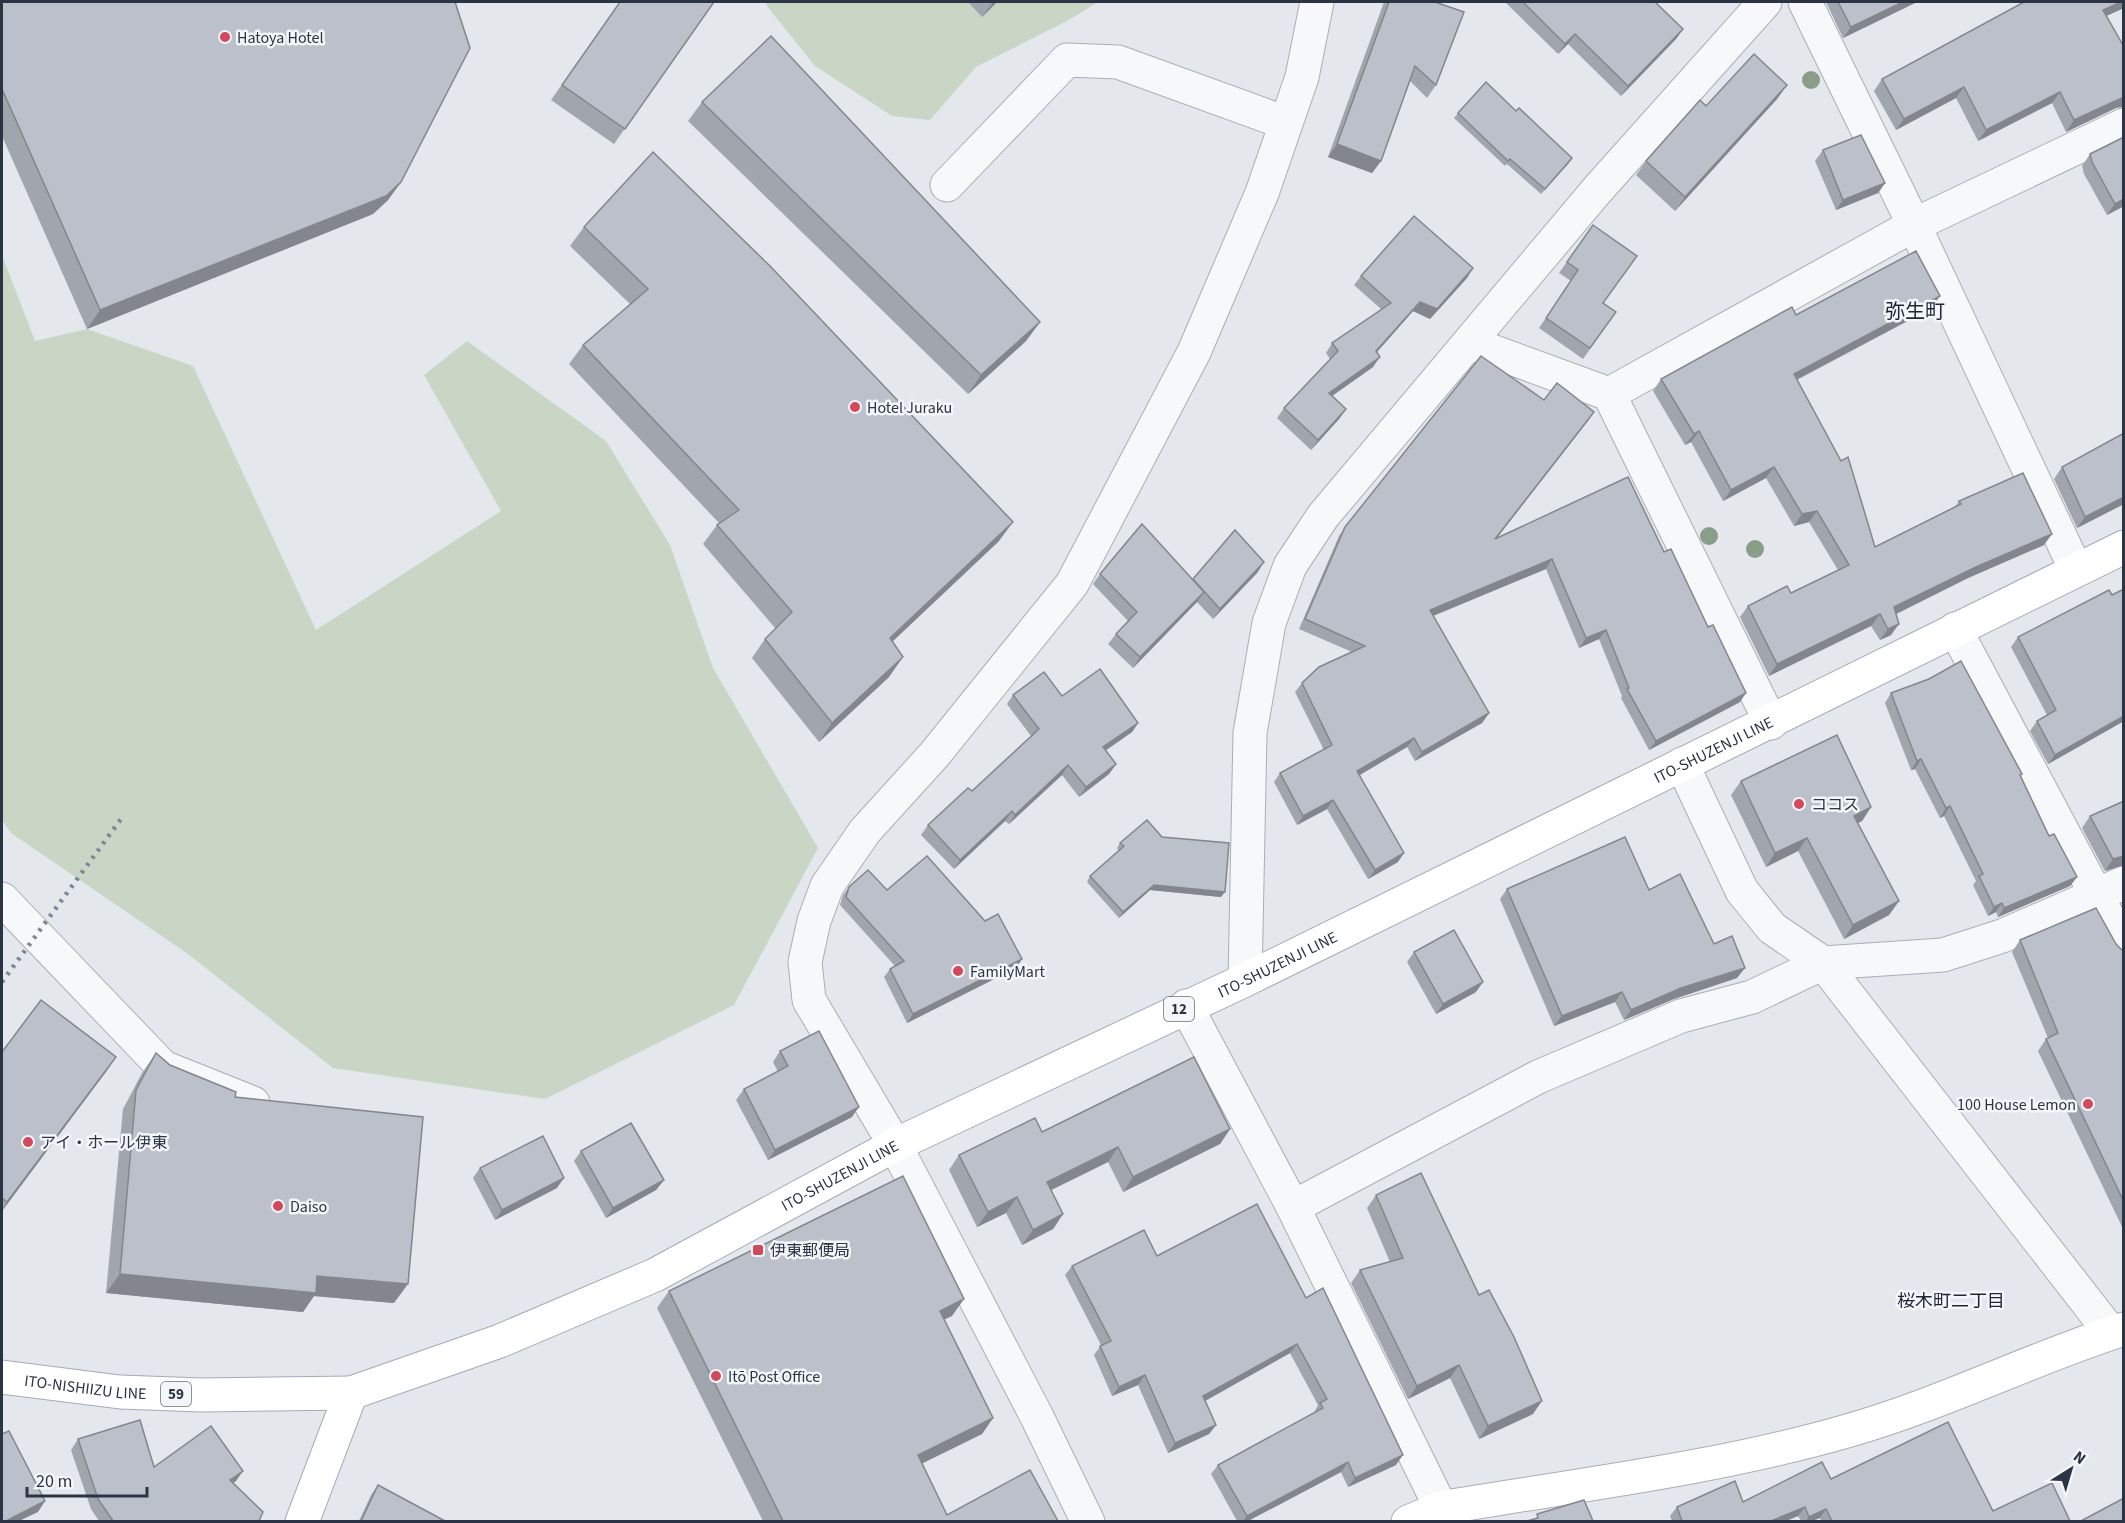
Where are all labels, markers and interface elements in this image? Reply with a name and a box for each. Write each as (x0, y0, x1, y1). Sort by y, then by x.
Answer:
place label: Hatoya Hotel (237, 27, 324, 49)
marker: Hatoya Hotel (218, 30, 232, 44)
district label: 弥生町 (1885, 298, 1945, 326)
place label: Hotel Juraku (867, 397, 952, 419)
marker: Hotel Juraku (848, 400, 862, 414)
street label: ITO-SHUZENJI LINE (1650, 712, 1777, 789)
place label: ココス (1811, 794, 1859, 816)
marker: ココス (1792, 797, 1806, 811)
street label: ITO-SHUZENJI LINE (1214, 926, 1341, 1003)
place label: FamilyMart (970, 961, 1045, 983)
marker: FamilyMart (951, 964, 965, 978)
road number: 12 (1164, 997, 1194, 1021)
place label: 100 House Lemon (1957, 1094, 2076, 1116)
marker: 100 House Lemon (2081, 1097, 2095, 1111)
place label: アイ・ホール伊東 (40, 1132, 167, 1154)
marker: アイ・ホール伊東 (21, 1135, 35, 1149)
street label: ITO-SHUZENJI LINE (777, 1135, 902, 1217)
place label: Daiso (290, 1196, 327, 1218)
marker: Daiso (271, 1199, 285, 1213)
place label: 伊東郵便局 (770, 1240, 850, 1262)
marker: 伊東郵便局 (751, 1243, 765, 1257)
district label: 桜木町二丁目 (1897, 1289, 2005, 1314)
place label: Itō Post Office (728, 1366, 820, 1388)
marker: Itō Post Office (709, 1369, 723, 1383)
street label: ITO-NISHIIZU LINE (23, 1370, 147, 1405)
road number: 59 (161, 1382, 191, 1406)
north arrow (2041, 1439, 2101, 1499)
text: N (2069, 1446, 2090, 1470)
scale bar (27, 1460, 147, 1498)
text: 20 m (36, 1469, 72, 1494)

